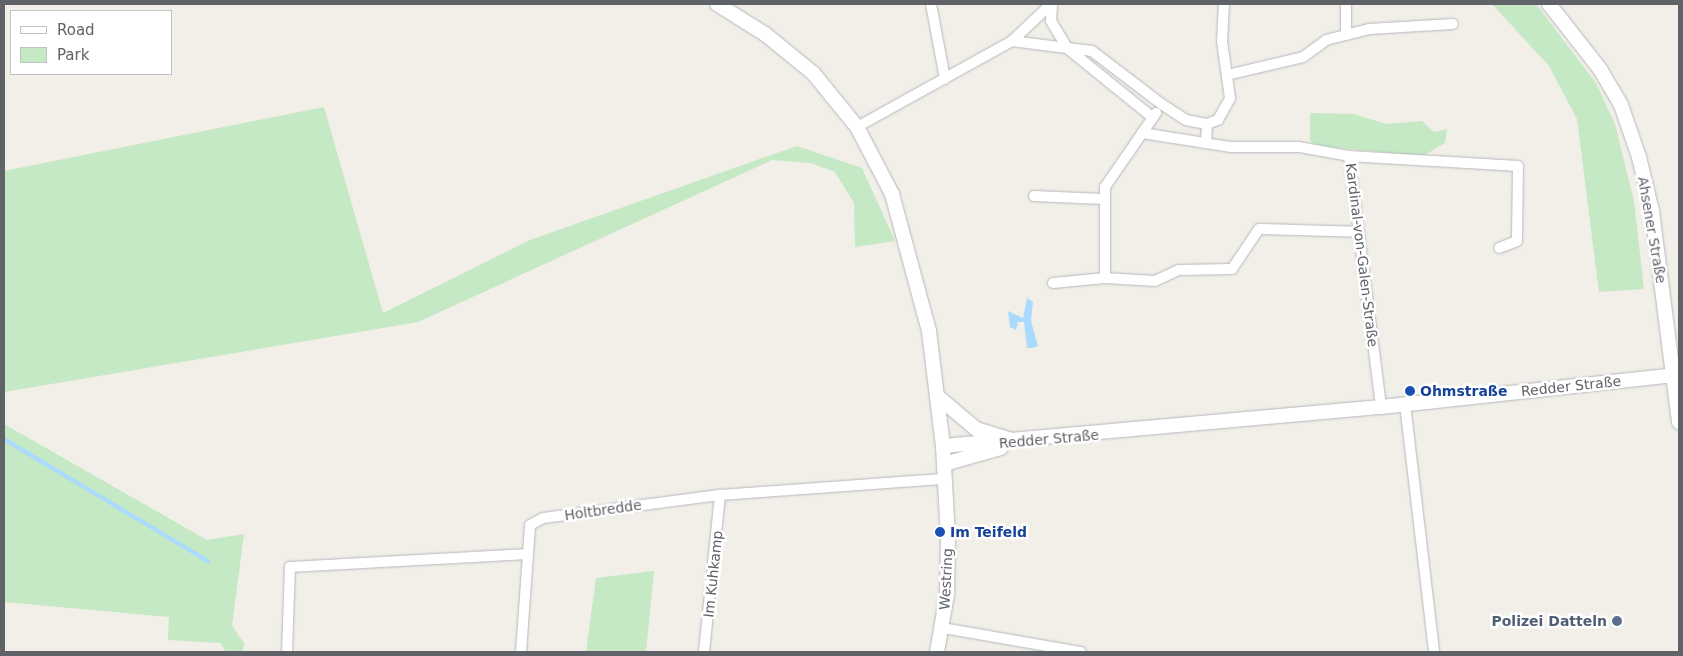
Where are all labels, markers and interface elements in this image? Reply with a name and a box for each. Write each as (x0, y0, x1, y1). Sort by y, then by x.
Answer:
legend (10, 10, 172, 75)
text: Road (57, 21, 95, 39)
text: Park (57, 46, 89, 64)
street label: Kardinal-von-Galen-Straße (1342, 162, 1382, 348)
street label: Ahsener Straße (1634, 175, 1670, 285)
street label: Redder Straße (1520, 372, 1622, 400)
place label: Ohmstraße (1420, 383, 1507, 399)
marker: Ohmstraße (1404, 385, 1416, 397)
street label: Redder Straße (998, 426, 1100, 452)
street label: Holtbredde (563, 496, 643, 524)
place label: Im Teifeld (950, 524, 1027, 540)
marker: Im Teifeld (934, 526, 946, 538)
street label: Im Kuhkamp (700, 530, 726, 618)
street label: Westring (936, 548, 956, 610)
place label: Polizei Datteln (1491, 613, 1607, 629)
marker: Polizei Datteln (1611, 615, 1623, 627)

